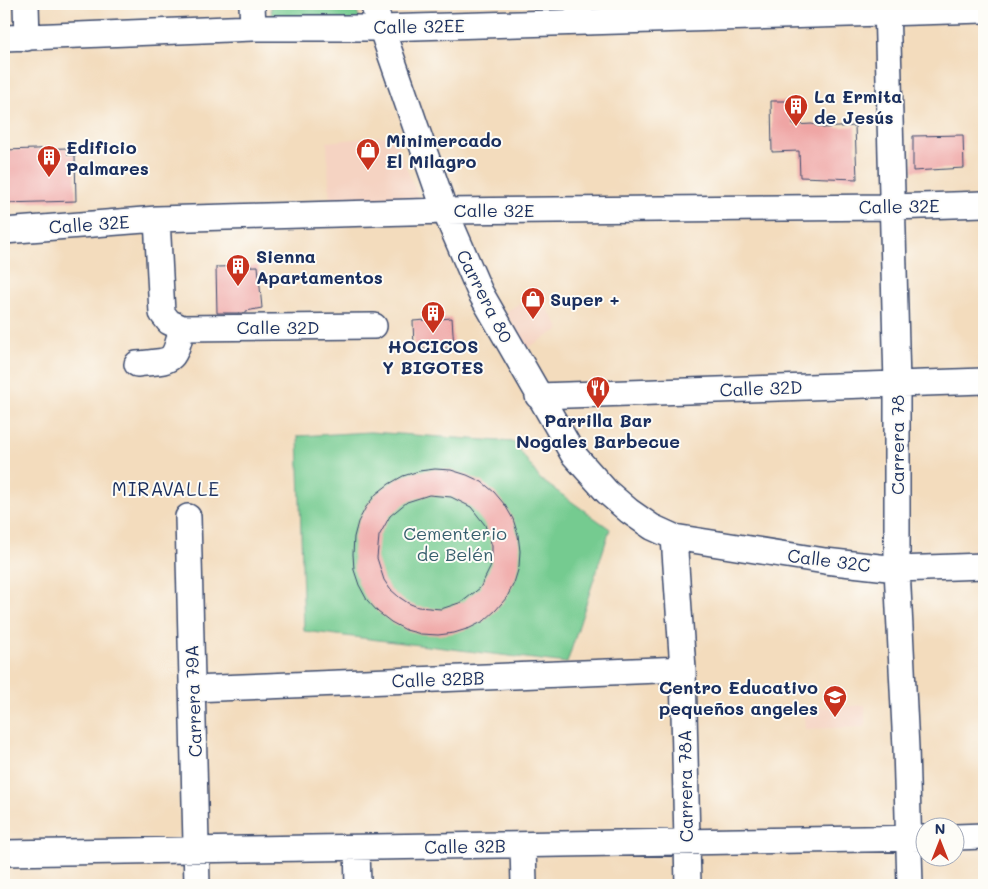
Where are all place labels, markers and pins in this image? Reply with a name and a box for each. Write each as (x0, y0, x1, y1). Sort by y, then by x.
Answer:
place label: La Ermita de Jesús (814, 84, 902, 129)
building icon: La Ermita de Jesús (783, 93, 809, 127)
place label: Minimercado El Milagro (386, 128, 502, 173)
place label: Edificio Palmares (66, 135, 149, 180)
shop icon: Minimercado El Milagro (355, 137, 381, 171)
building icon: Edificio Palmares (36, 144, 62, 178)
place label: Sienna Apartamentos (256, 244, 383, 289)
building icon: Sienna Apartamentos (225, 253, 251, 287)
shop icon: Super + (520, 286, 546, 320)
place label: Super + (550, 287, 620, 311)
building icon: HOCICOS Y BIGOTES (420, 300, 446, 334)
place label: HOCICOS Y BIGOTES (382, 334, 484, 379)
restaurant icon: Parrilla Bar Nogales Barbecue (585, 375, 611, 409)
place label: Parrilla Bar Nogales Barbecue (516, 408, 680, 453)
place label: Centro Educativo pequeños angeles (659, 675, 818, 720)
school or university icon: Centro Educativo pequeños angeles (822, 684, 848, 718)

